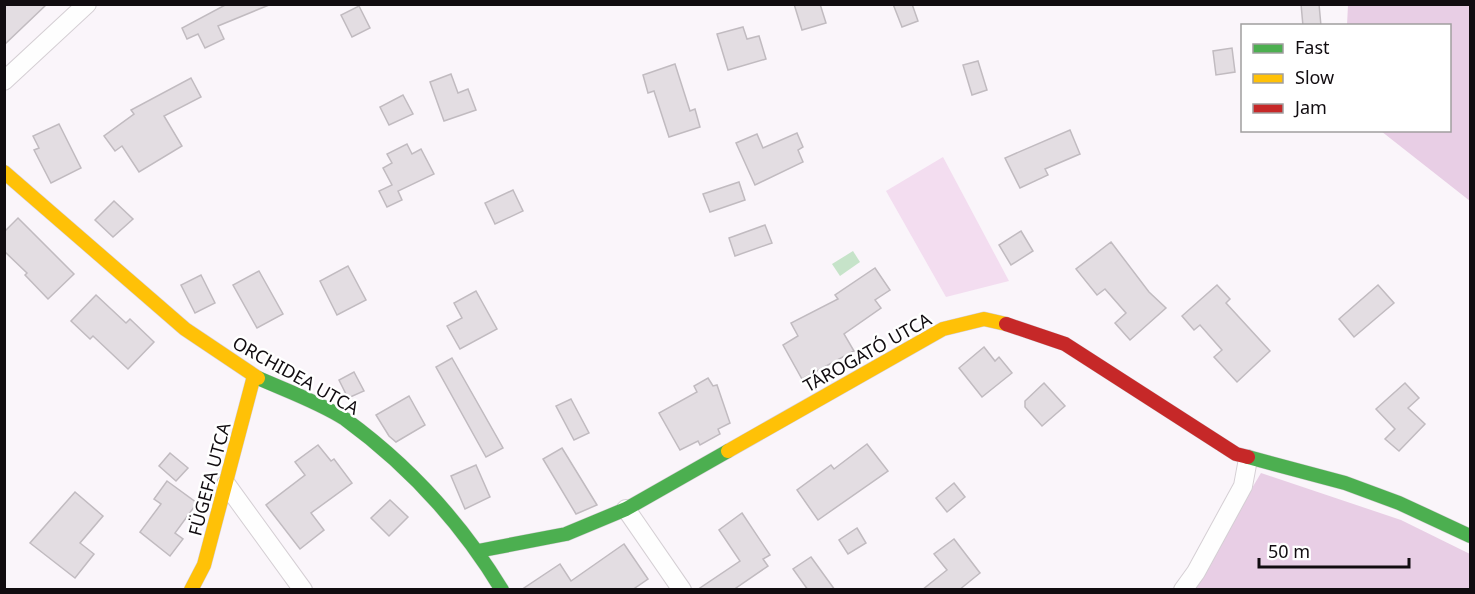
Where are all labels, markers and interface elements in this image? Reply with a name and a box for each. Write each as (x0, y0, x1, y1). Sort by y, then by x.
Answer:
legend (1241, 24, 1451, 132)
text: Fast (1295, 35, 1330, 59)
text: Slow (1295, 65, 1334, 89)
text: Jam (1293, 95, 1327, 119)
street label: TÁROGATÓ UTCA (799, 307, 936, 397)
street label: ORCHIDEA UTCA (228, 330, 364, 420)
street label: FÜGEFA UTCA (182, 419, 236, 538)
scale bar (1259, 531, 1409, 569)
text: 50 m (1268, 539, 1310, 563)

